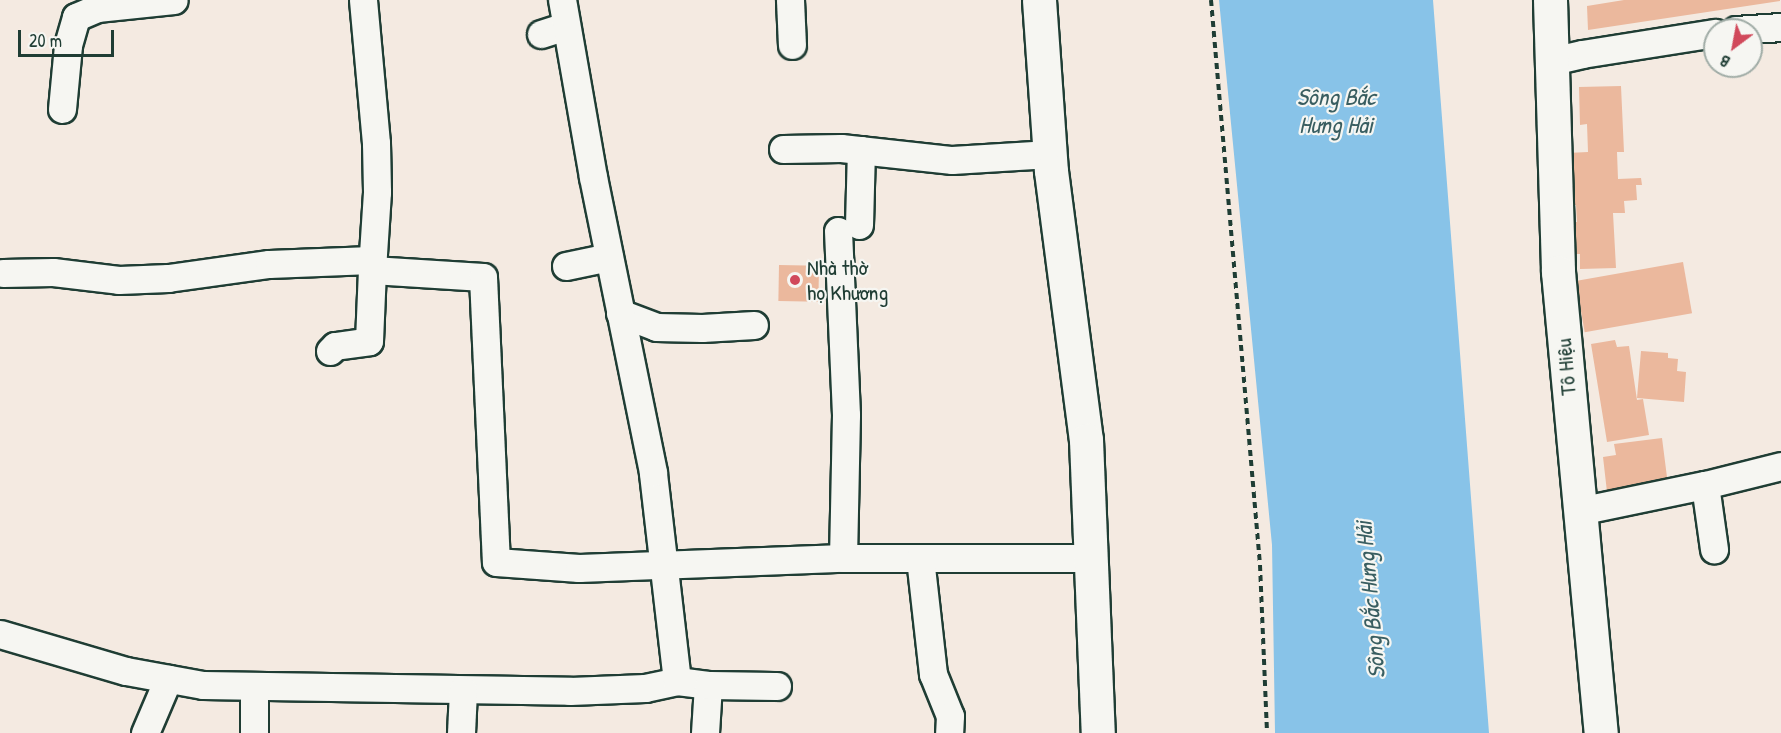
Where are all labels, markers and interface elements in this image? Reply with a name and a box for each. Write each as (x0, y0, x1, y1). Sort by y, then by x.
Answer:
scale bar (21, 18, 117, 56)
north arrow (1703, 18, 1763, 78)
text: 20 m (29, 28, 62, 53)
text: B (1715, 50, 1734, 73)
water label: Sông Bắc Hưng Hải (1297, 83, 1375, 139)
place label: Nhà thờ họ Khương (807, 254, 888, 306)
marker: Nhà thờ họ Khương (788, 273, 802, 287)
street label: Tô Hiệu (1550, 337, 1582, 397)
water label: Sông Bắc Hưng Hải (1349, 520, 1391, 680)

